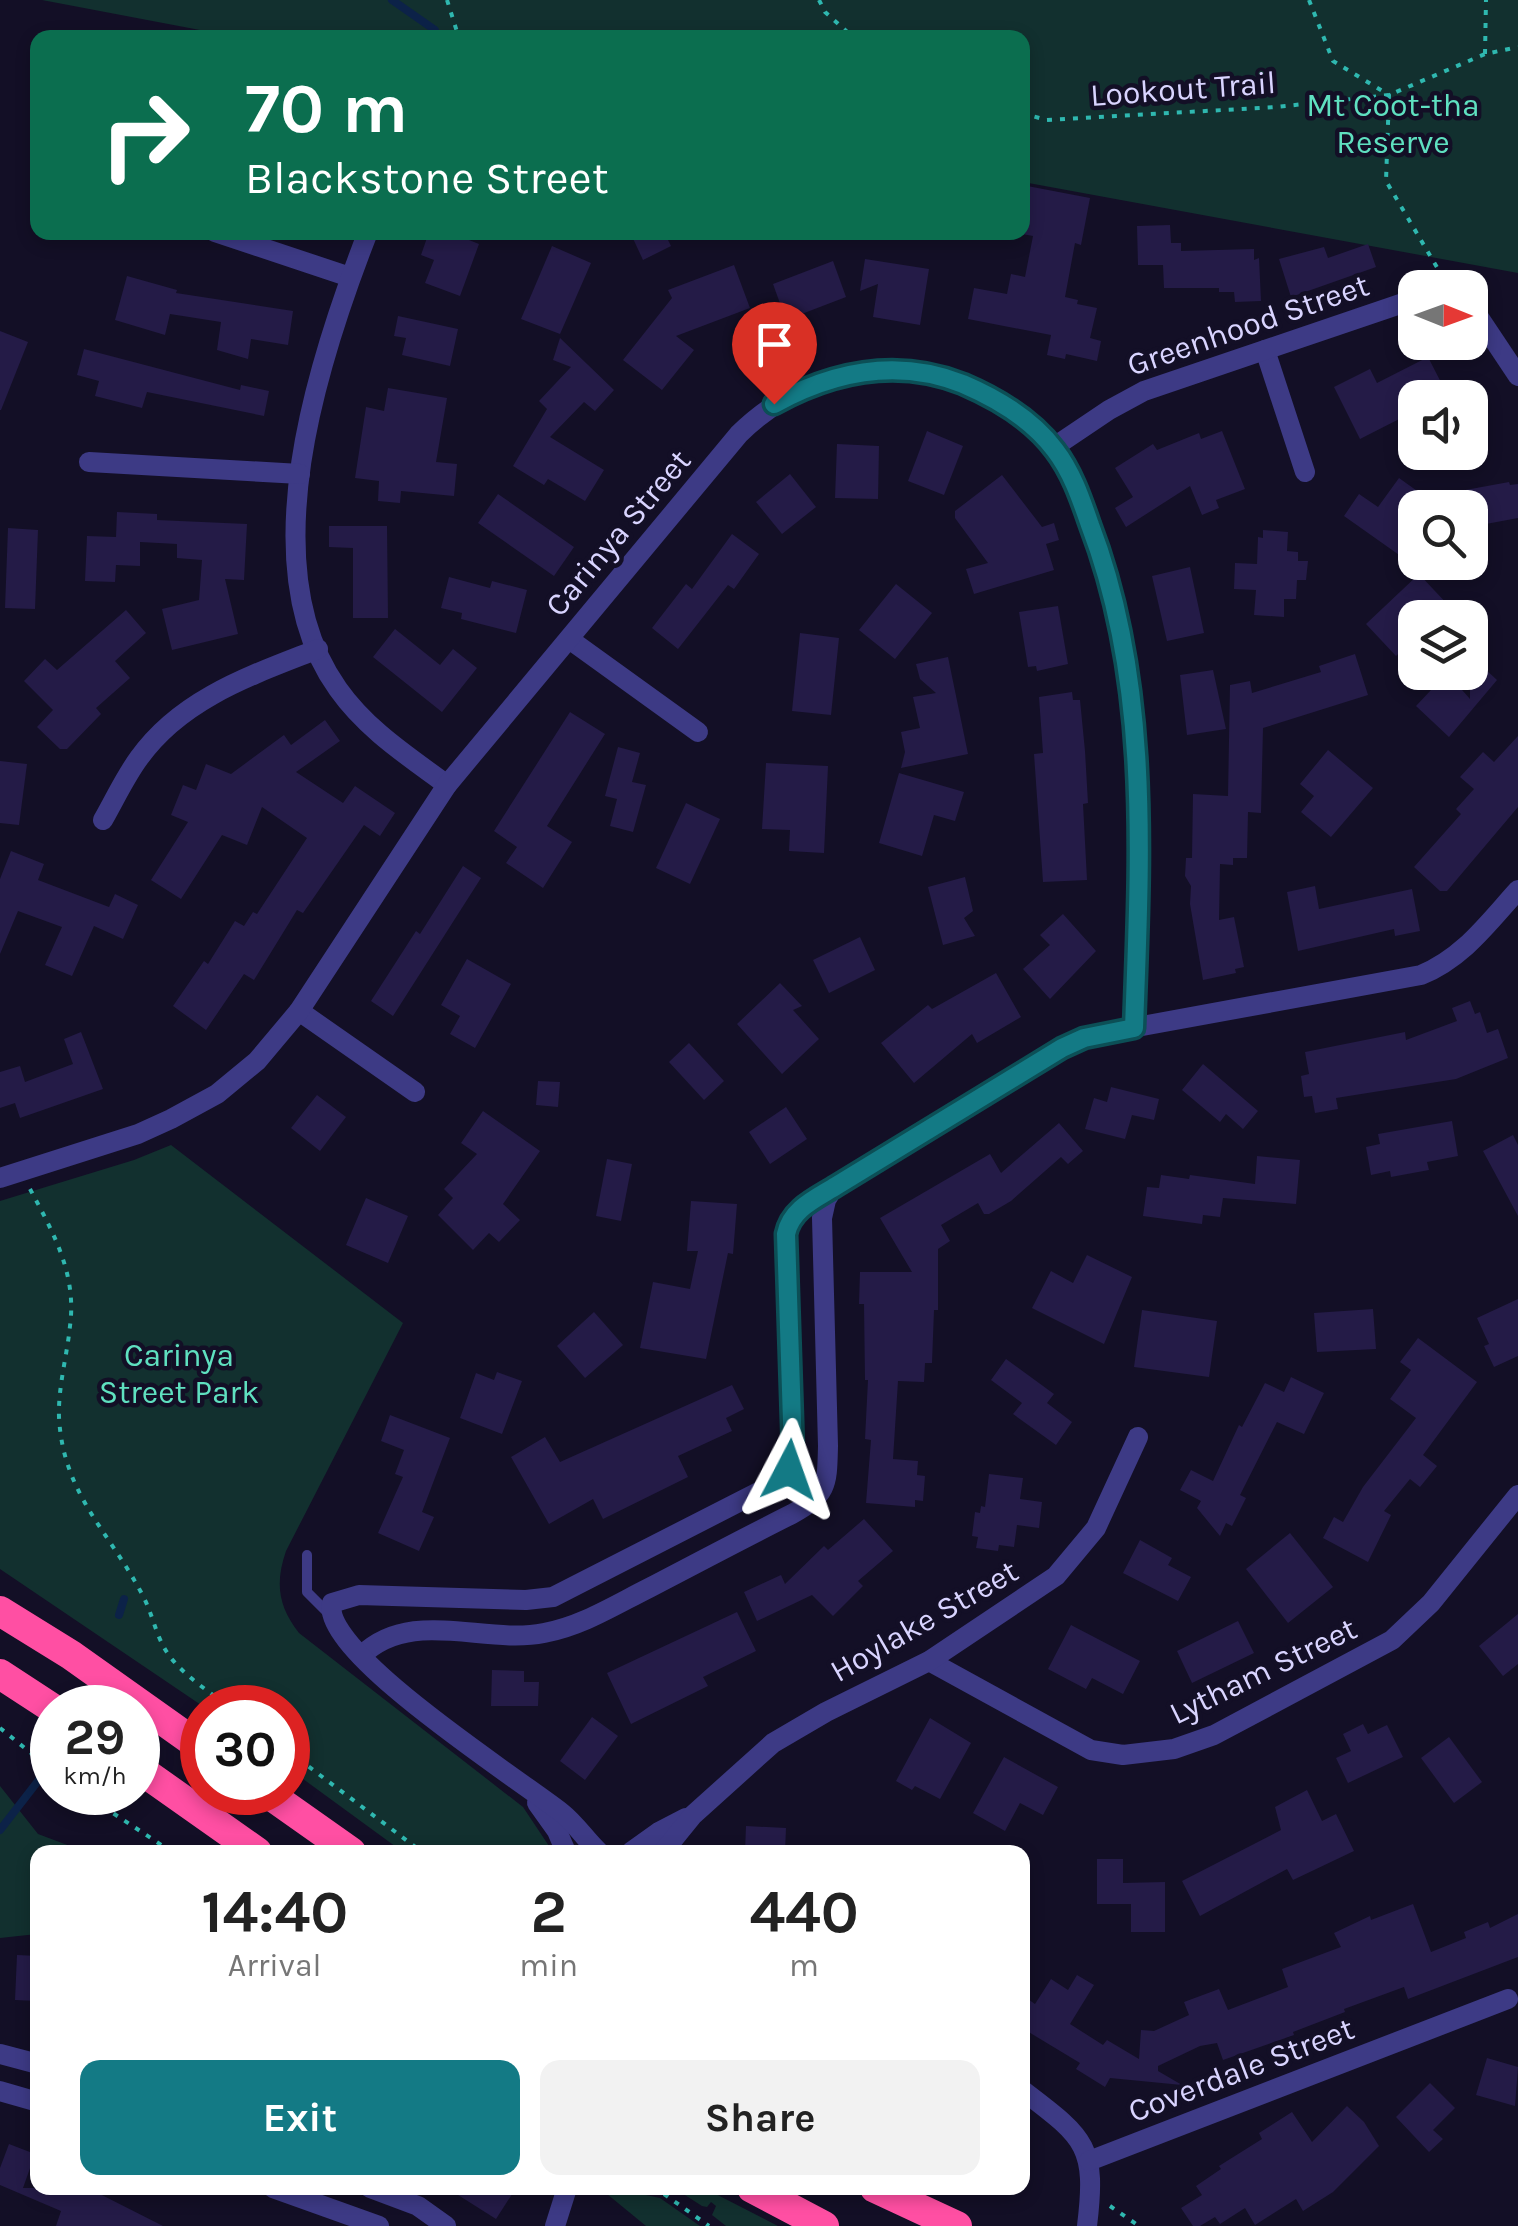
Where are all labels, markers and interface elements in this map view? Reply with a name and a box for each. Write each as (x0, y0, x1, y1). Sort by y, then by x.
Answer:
street label: Lookout Trail (1089, 64, 1277, 114)
text: 70 m (245, 68, 408, 150)
icon: right (80, 70, 210, 200)
park label: Mt Coot-tha Reserve (1306, 87, 1480, 161)
text: Blackstone Street (245, 152, 609, 204)
street label: Greenhood Street (1122, 266, 1374, 384)
north arrow (1398, 270, 1488, 360)
map controls (1398, 270, 1488, 690)
pin (732, 302, 817, 405)
icon: arrive (747, 317, 802, 372)
button: sound (1398, 380, 1488, 470)
street label: Carinya Street (538, 442, 698, 624)
button: search (1398, 490, 1488, 580)
button: layers (1398, 600, 1488, 690)
park label: Carinya Street Park (99, 1337, 259, 1411)
position arrow (737, 1418, 841, 1522)
street label: Hoylake Street (824, 1552, 1024, 1690)
street label: Lytham Street (1164, 1610, 1362, 1732)
speed limit sign: 30 (180, 1685, 310, 1815)
text: 29 (65, 1708, 125, 1767)
text: km/h (63, 1761, 127, 1790)
text: 14:40 (201, 1877, 348, 1947)
text: 2 (531, 1877, 567, 1947)
text: 440 (749, 1877, 859, 1947)
text: Arrival (228, 1947, 322, 1984)
text: min (519, 1947, 578, 1984)
text: m (789, 1947, 819, 1984)
street label: Coverdale Street (1123, 2010, 1359, 2130)
button: Exit (80, 2060, 520, 2175)
button: Share (540, 2060, 980, 2175)

